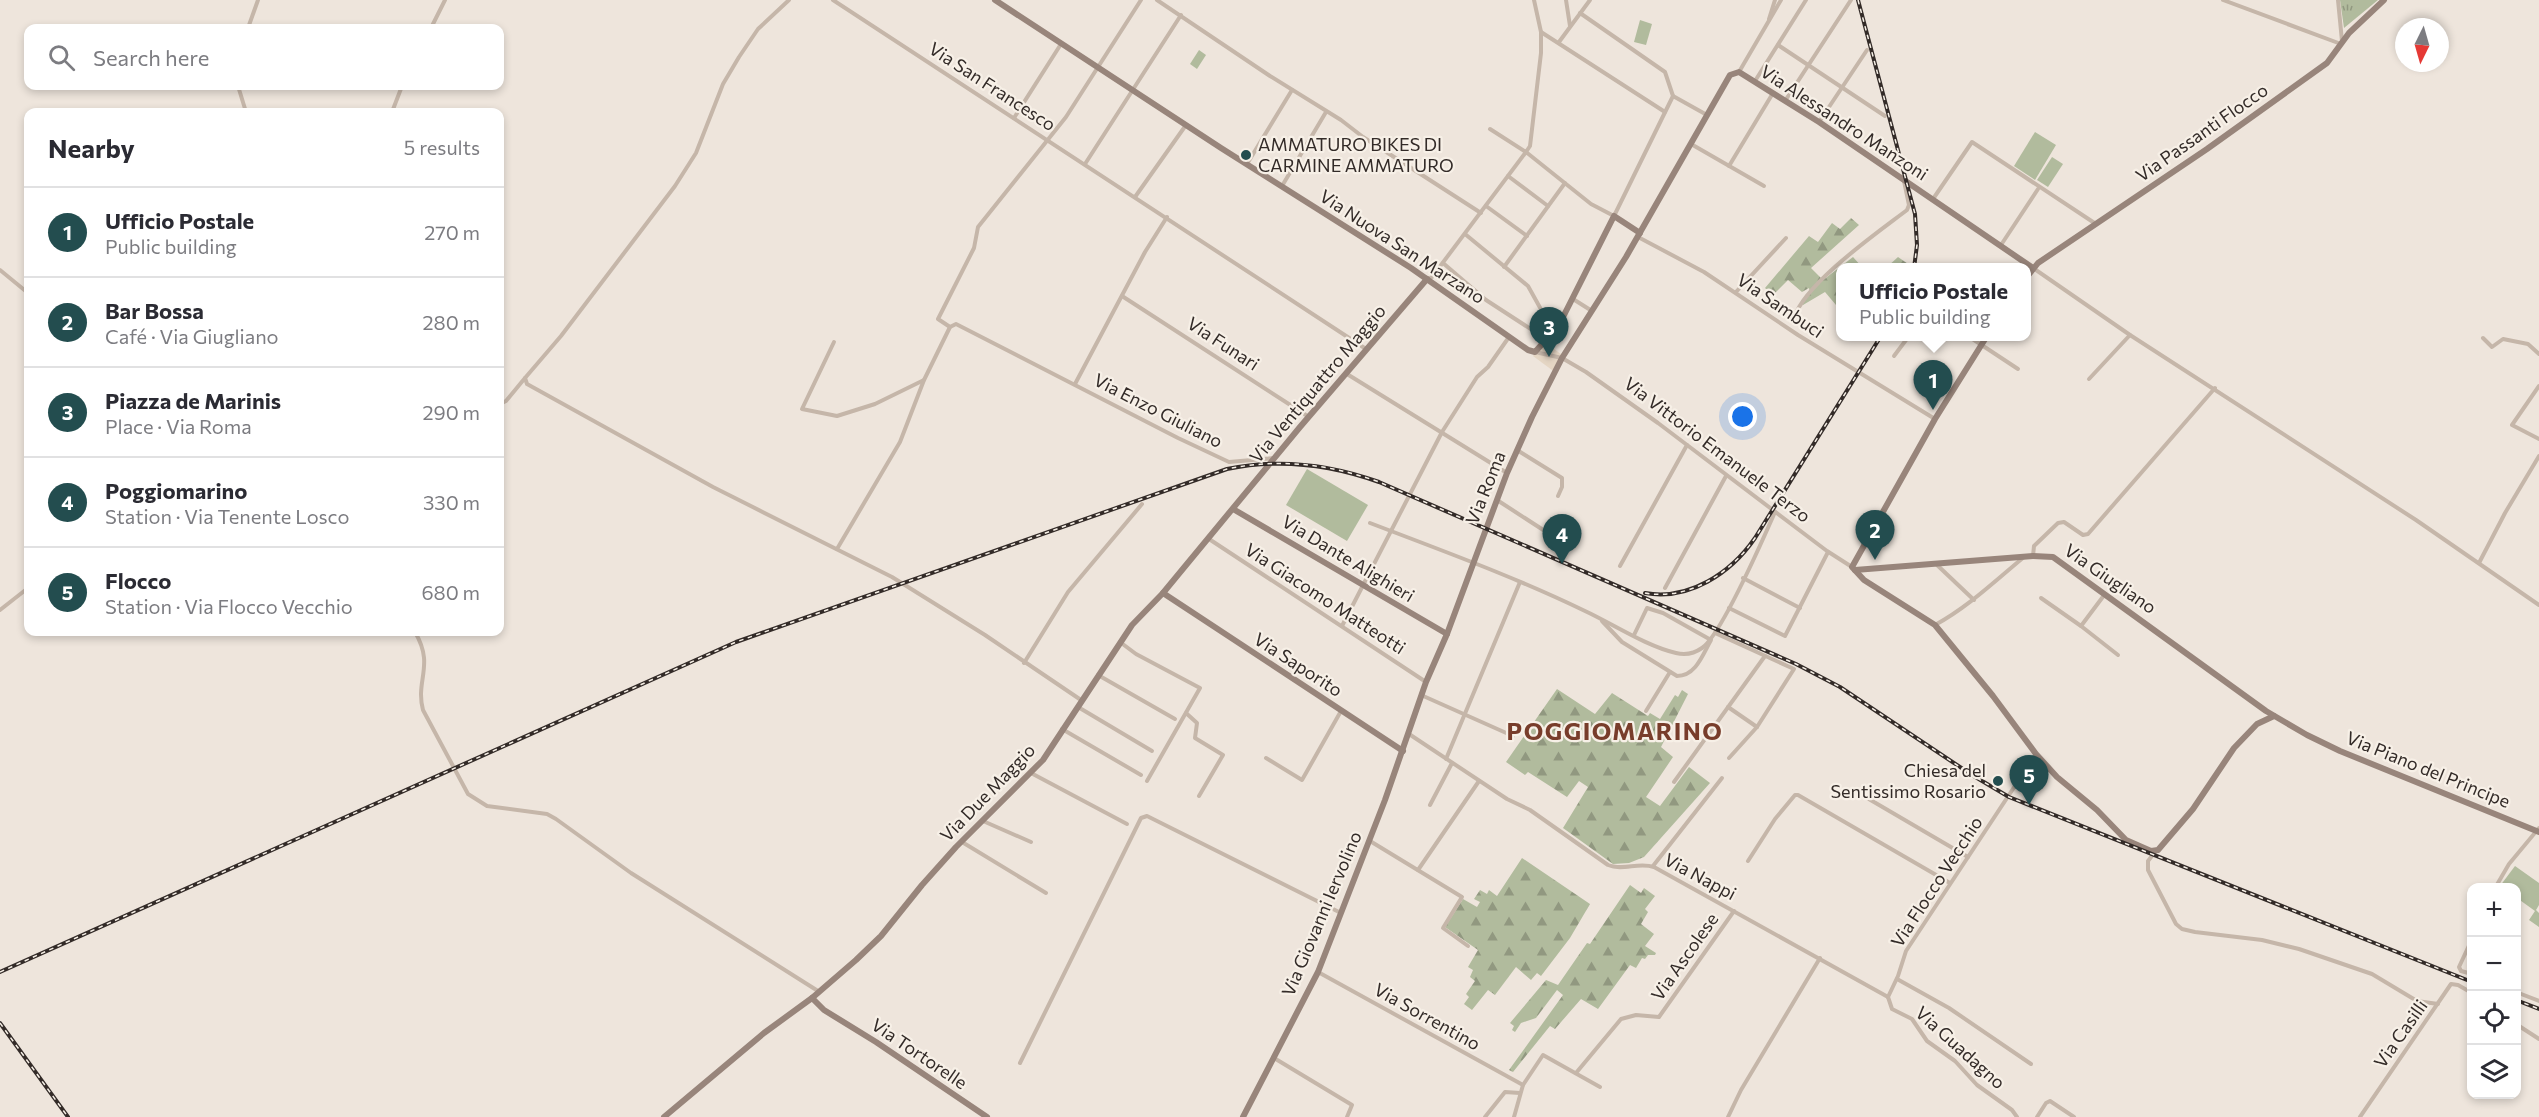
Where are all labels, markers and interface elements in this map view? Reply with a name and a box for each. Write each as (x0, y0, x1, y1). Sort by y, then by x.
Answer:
north arrow (2395, 18, 2449, 72)
search box (24, 24, 504, 90)
street label: Via San Francesco (925, 37, 1060, 135)
icon: search (45, 41, 78, 74)
text: Search here (93, 44, 209, 71)
street label: Via Alessandro Manzoni (1757, 60, 1932, 185)
street label: Via Passanti Flocco (2131, 78, 2272, 186)
text: Nearby (48, 132, 135, 163)
place label: AMMATURO BIKES DI CARMINE AMMATURO (1258, 133, 1454, 176)
text: 5 results (404, 135, 480, 159)
marker: AMMATURO BIKES DI CARMINE AMMATURO (1239, 148, 1253, 162)
street label: Via Nuova San Marzano (1316, 184, 1489, 308)
text: Ufficio Postale (105, 207, 254, 234)
text: 1 (63, 220, 72, 244)
text: 270 m (424, 220, 480, 244)
text: Public building (105, 234, 237, 258)
popup (1836, 263, 2031, 341)
street label: Via Sambuci (1733, 268, 1828, 342)
text: Ufficio Postale (1859, 277, 2008, 304)
text: Bar Bossa (105, 297, 204, 324)
street label: Via Ventiquattro Maggio (1245, 300, 1390, 467)
text: Public building (1859, 304, 1991, 328)
pin: 3 (1530, 308, 1568, 357)
text: 2 (62, 310, 73, 334)
text: 280 m (422, 310, 480, 334)
street label: Via Funari (1183, 312, 1264, 375)
text: Café · Via Giugliano (105, 324, 279, 348)
pin: 1 (1914, 360, 1952, 410)
street label: Via Enzo Giuliano (1090, 368, 1227, 452)
street label: Via Vittorio Emanuele Terzo (1620, 372, 1815, 527)
text: Piazza de Marinis (105, 387, 281, 414)
text: 3 (62, 400, 73, 424)
text: 290 m (422, 400, 480, 424)
your location (1728, 402, 1757, 431)
text: Place · Via Roma (105, 414, 252, 438)
street label: Via Roma (1460, 448, 1510, 528)
text: Poggiomarino (105, 477, 247, 504)
text: 4 (61, 490, 74, 514)
text: 330 m (423, 490, 480, 514)
text: Station · Via Tenente Losco (105, 504, 349, 528)
street label: Via Dante Alighieri (1278, 510, 1419, 606)
pin: 2 (1856, 510, 1894, 560)
pin: 4 (1542, 514, 1582, 564)
street label: Via Giacomo Matteotti (1241, 538, 1410, 658)
street label: Via Giugliano (2060, 538, 2161, 618)
text: Flocco (105, 567, 171, 594)
text: 5 (62, 580, 73, 604)
text: 680 m (421, 580, 480, 604)
text: Station · Via Flocco Vecchio (105, 594, 353, 618)
street label: Via Saporito (1250, 627, 1347, 701)
district label: POGGIOMARINO (1507, 716, 1723, 745)
street label: Via Piano del Principe (2343, 726, 2513, 812)
street label: Via Due Maggio (935, 739, 1039, 846)
pin: 5 (2010, 756, 2048, 805)
place label: Chiesa del Sentissimo Rosario (1831, 759, 1986, 802)
marker: Chiesa del Sentissimo Rosario (1991, 774, 2005, 788)
street label: Via Flocco Vecchio (1886, 812, 1987, 951)
street label: Via Giovanni Iervolino (1276, 828, 1366, 999)
street label: Via Nappi (1661, 848, 1740, 904)
map controls (2467, 883, 2521, 1099)
button: + (2467, 883, 2521, 937)
street label: Via Ascolese (1646, 908, 1722, 1004)
button: − (2467, 937, 2521, 991)
street label: Via Sorrentino (1370, 978, 1484, 1054)
button: locate (2467, 991, 2521, 1045)
street label: Via Casilli (2369, 995, 2432, 1072)
street label: Via Guadagno (1911, 1001, 2010, 1093)
street label: Via Tortorelle (867, 1013, 972, 1093)
button: layers (2467, 1045, 2521, 1099)

